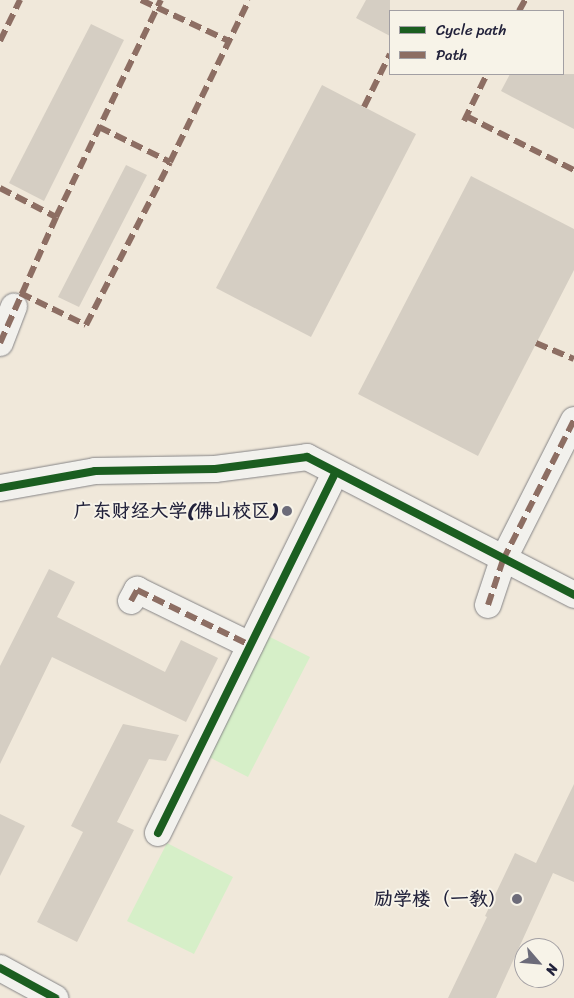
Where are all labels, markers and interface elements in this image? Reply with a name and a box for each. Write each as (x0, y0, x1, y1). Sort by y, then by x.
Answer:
legend (389, 10, 564, 75)
text: Cycle path (436, 17, 506, 43)
text: Path (436, 42, 467, 68)
place label: 广东财经大学(佛山校区) (74, 500, 277, 522)
marker: 广东财经大学(佛山校区) (281, 505, 293, 517)
place label: 励学楼（一教） (374, 888, 507, 910)
marker: 励学楼（一教） (511, 893, 523, 905)
north arrow (514, 938, 564, 988)
text: N (539, 960, 565, 980)

